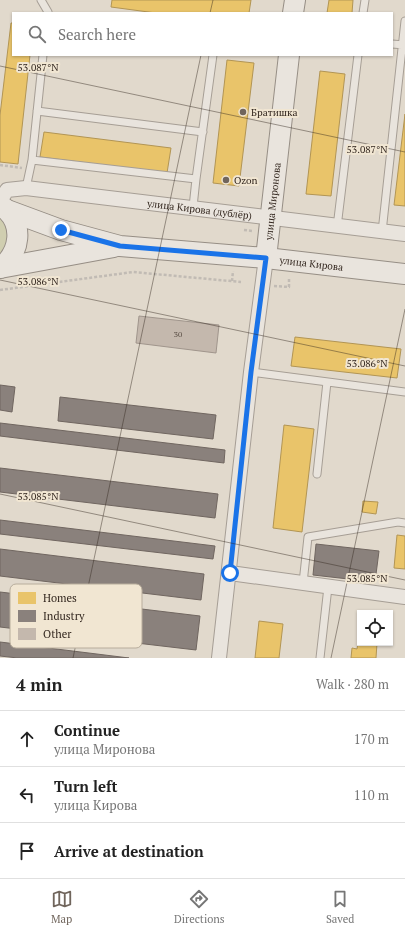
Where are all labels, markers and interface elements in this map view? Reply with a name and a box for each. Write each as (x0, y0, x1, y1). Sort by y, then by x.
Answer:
search box (12, 12, 393, 56)
icon: search (26, 23, 48, 45)
text: Search here (58, 24, 136, 44)
text: 53.087°N (18, 61, 59, 74)
place label: Братишка (251, 106, 298, 119)
marker: Братишка (238, 107, 248, 117)
text: 53.087°N (347, 143, 388, 156)
street label: улица Миронова (261, 162, 283, 242)
place label: Ozon (234, 174, 258, 187)
marker: Ozon (221, 175, 231, 185)
street label: улица Кирова (дублёр) (145, 196, 253, 222)
route end (52, 221, 70, 239)
street label: улица Кирова (278, 253, 344, 273)
text: 53.086°N (18, 275, 59, 288)
house number: 30 (174, 329, 182, 339)
text: 53.086°N (347, 357, 388, 370)
text: 53.085°N (18, 490, 59, 503)
route start (221, 564, 239, 582)
text: 53.085°N (347, 572, 388, 585)
legend (10, 584, 142, 648)
text: Homes (43, 591, 77, 605)
text: Industry (43, 609, 85, 623)
map controls (357, 610, 393, 646)
button: locate (357, 610, 393, 646)
text: Other (43, 627, 72, 641)
text: 4 min (16, 673, 63, 696)
text: Walk · 280 m (316, 675, 389, 693)
text: Continue (54, 720, 120, 740)
icon: ahead (16, 728, 38, 750)
text: 170 m (354, 730, 389, 748)
text: улица Миронова (54, 740, 155, 758)
text: Turn left (54, 776, 118, 796)
icon: left (16, 784, 38, 806)
text: 110 m (354, 786, 389, 804)
text: улица Кирова (54, 796, 137, 814)
icon: arrive (16, 840, 38, 862)
text: Arrive at destination (54, 841, 204, 861)
tab: Map (51, 888, 73, 926)
tab: Directions (174, 888, 225, 926)
tab: Saved (326, 888, 354, 926)

